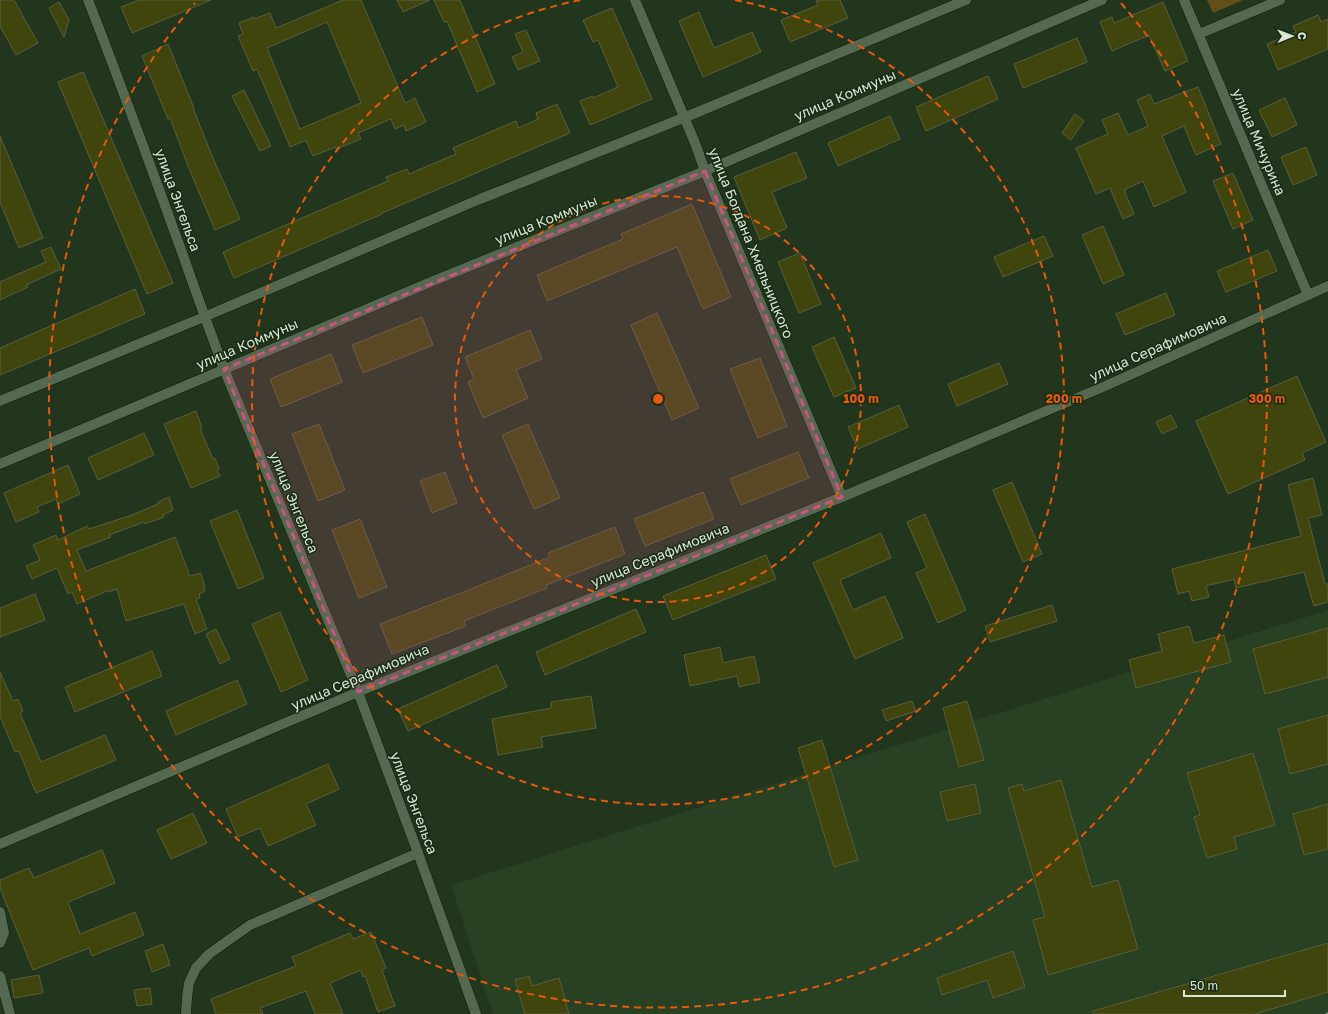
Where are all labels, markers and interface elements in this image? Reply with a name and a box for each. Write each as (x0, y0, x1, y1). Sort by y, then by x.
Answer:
north arrow (1272, 16, 1312, 56)
text: С (1296, 32, 1309, 40)
street label: улица Коммуны (791, 65, 898, 124)
street label: улица Мичурина (1229, 86, 1290, 198)
street label: улица Богдана Хмельницкого (705, 145, 798, 341)
street label: улица Энгельса (152, 146, 205, 254)
street label: улица Коммуны (492, 191, 600, 248)
street label: улица Серафимовича (1087, 309, 1229, 384)
street label: улица Коммуны (193, 314, 300, 373)
text: 100 m (843, 391, 879, 406)
text: 200 m (1046, 391, 1082, 406)
text: 300 m (1249, 391, 1285, 406)
centre of rings (651, 392, 665, 406)
street label: улица Энгельса (266, 449, 323, 555)
street label: улица Серафимовича (588, 519, 732, 590)
street label: улица Серафимовича (288, 640, 431, 713)
street label: улица Энгельса (387, 749, 442, 856)
scale bar (1184, 972, 1285, 998)
text: 50 m (1190, 978, 1218, 993)

